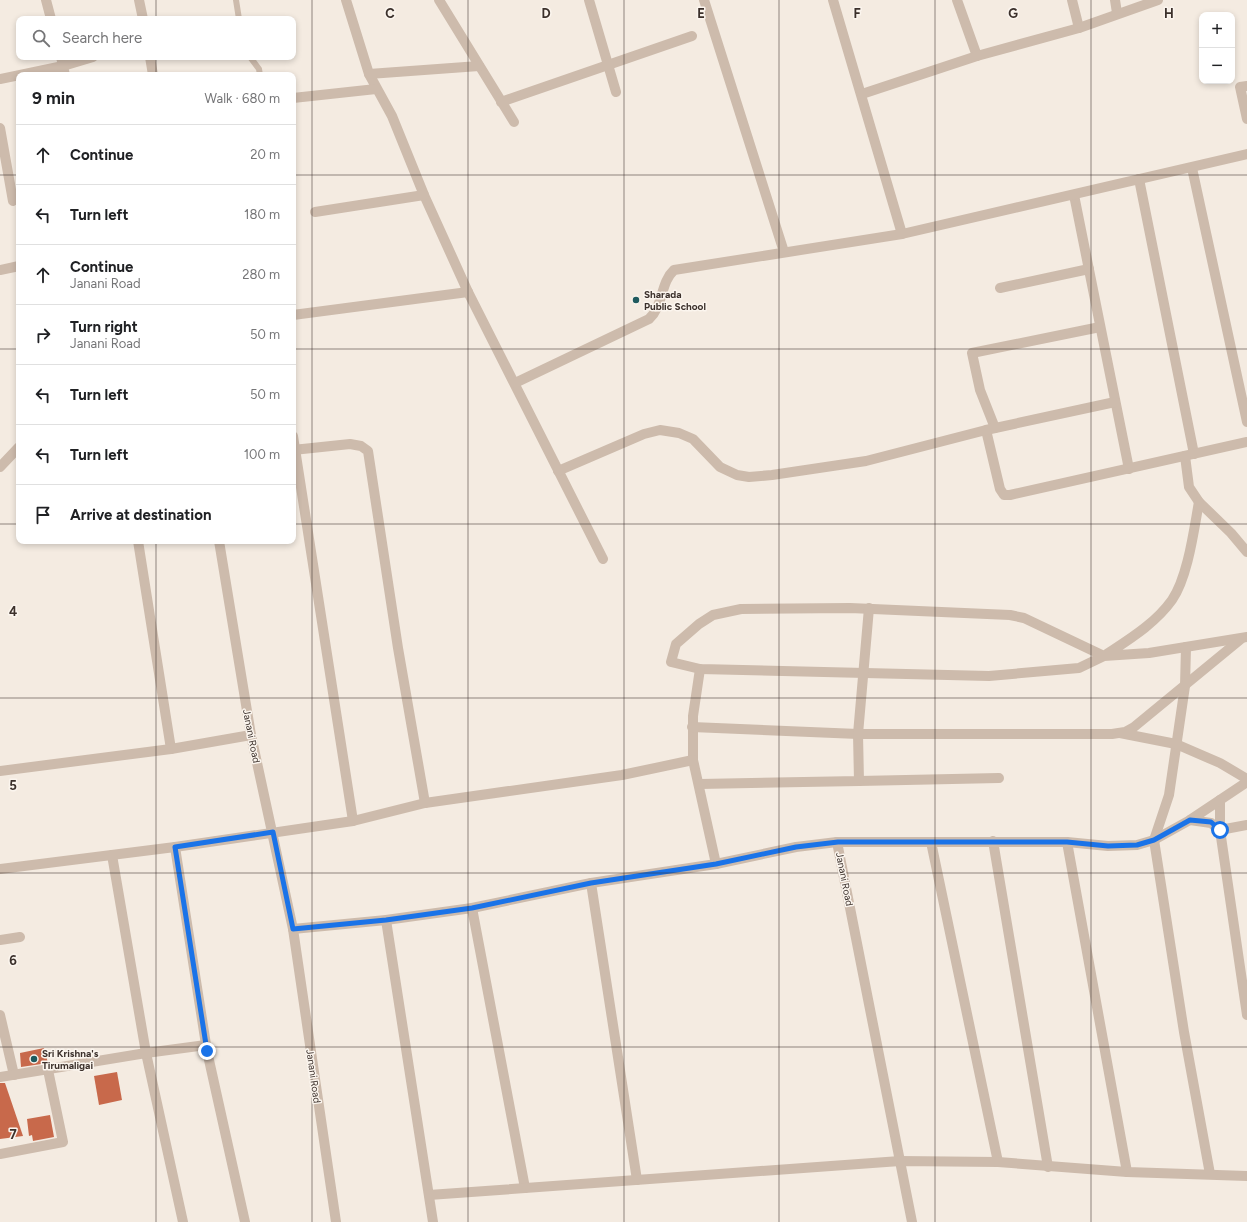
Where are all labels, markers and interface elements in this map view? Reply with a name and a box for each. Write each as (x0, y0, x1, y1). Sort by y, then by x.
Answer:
text: C (385, 6, 395, 21)
text: D (541, 6, 551, 21)
text: E (697, 6, 705, 21)
text: F (853, 6, 861, 21)
text: G (1008, 6, 1018, 21)
text: H (1164, 6, 1174, 21)
map controls (1199, 12, 1235, 84)
button: + (1199, 12, 1235, 48)
search box (16, 16, 296, 60)
icon: search (30, 27, 52, 49)
text: Search here (62, 29, 142, 47)
button: − (1199, 48, 1235, 84)
text: 9 min (32, 88, 75, 108)
text: Walk · 680 m (205, 91, 280, 106)
icon: ahead (32, 144, 54, 166)
text: Continue (70, 146, 133, 164)
text: 20 m (250, 147, 280, 162)
icon: left (32, 204, 54, 226)
text: Turn left (70, 206, 128, 224)
text: 180 m (244, 207, 280, 222)
text: Continue (70, 258, 133, 276)
icon: ahead (32, 264, 54, 286)
text: 280 m (242, 267, 280, 282)
text: Janani Road (70, 276, 141, 291)
place label: Sharada Public School (644, 288, 706, 313)
marker: Sharada Public School (631, 295, 641, 305)
text: Turn right (70, 318, 138, 336)
icon: right (32, 324, 54, 346)
text: 50 m (250, 327, 280, 342)
text: Janani Road (70, 336, 141, 351)
icon: left (32, 384, 54, 406)
text: Turn left (70, 386, 128, 404)
text: 50 m (250, 387, 280, 402)
icon: left (32, 444, 54, 466)
text: Turn left (70, 446, 128, 464)
text: 100 m (244, 447, 280, 462)
icon: arrive (32, 504, 54, 526)
text: Arrive at destination (70, 506, 211, 524)
text: 4 (9, 604, 17, 619)
street label: Janani Road (240, 708, 263, 764)
text: 5 (9, 778, 17, 793)
route start (1211, 821, 1229, 839)
street label: Janani Road (833, 851, 856, 907)
text: 6 (9, 953, 17, 968)
route end (198, 1042, 216, 1060)
place label: Sri Krishna's Tirumaligai (42, 1047, 99, 1072)
street label: Janani Road (303, 1048, 324, 1104)
marker: Sri Krishna's Tirumaligai (29, 1054, 39, 1064)
text: 7 (9, 1127, 17, 1142)

